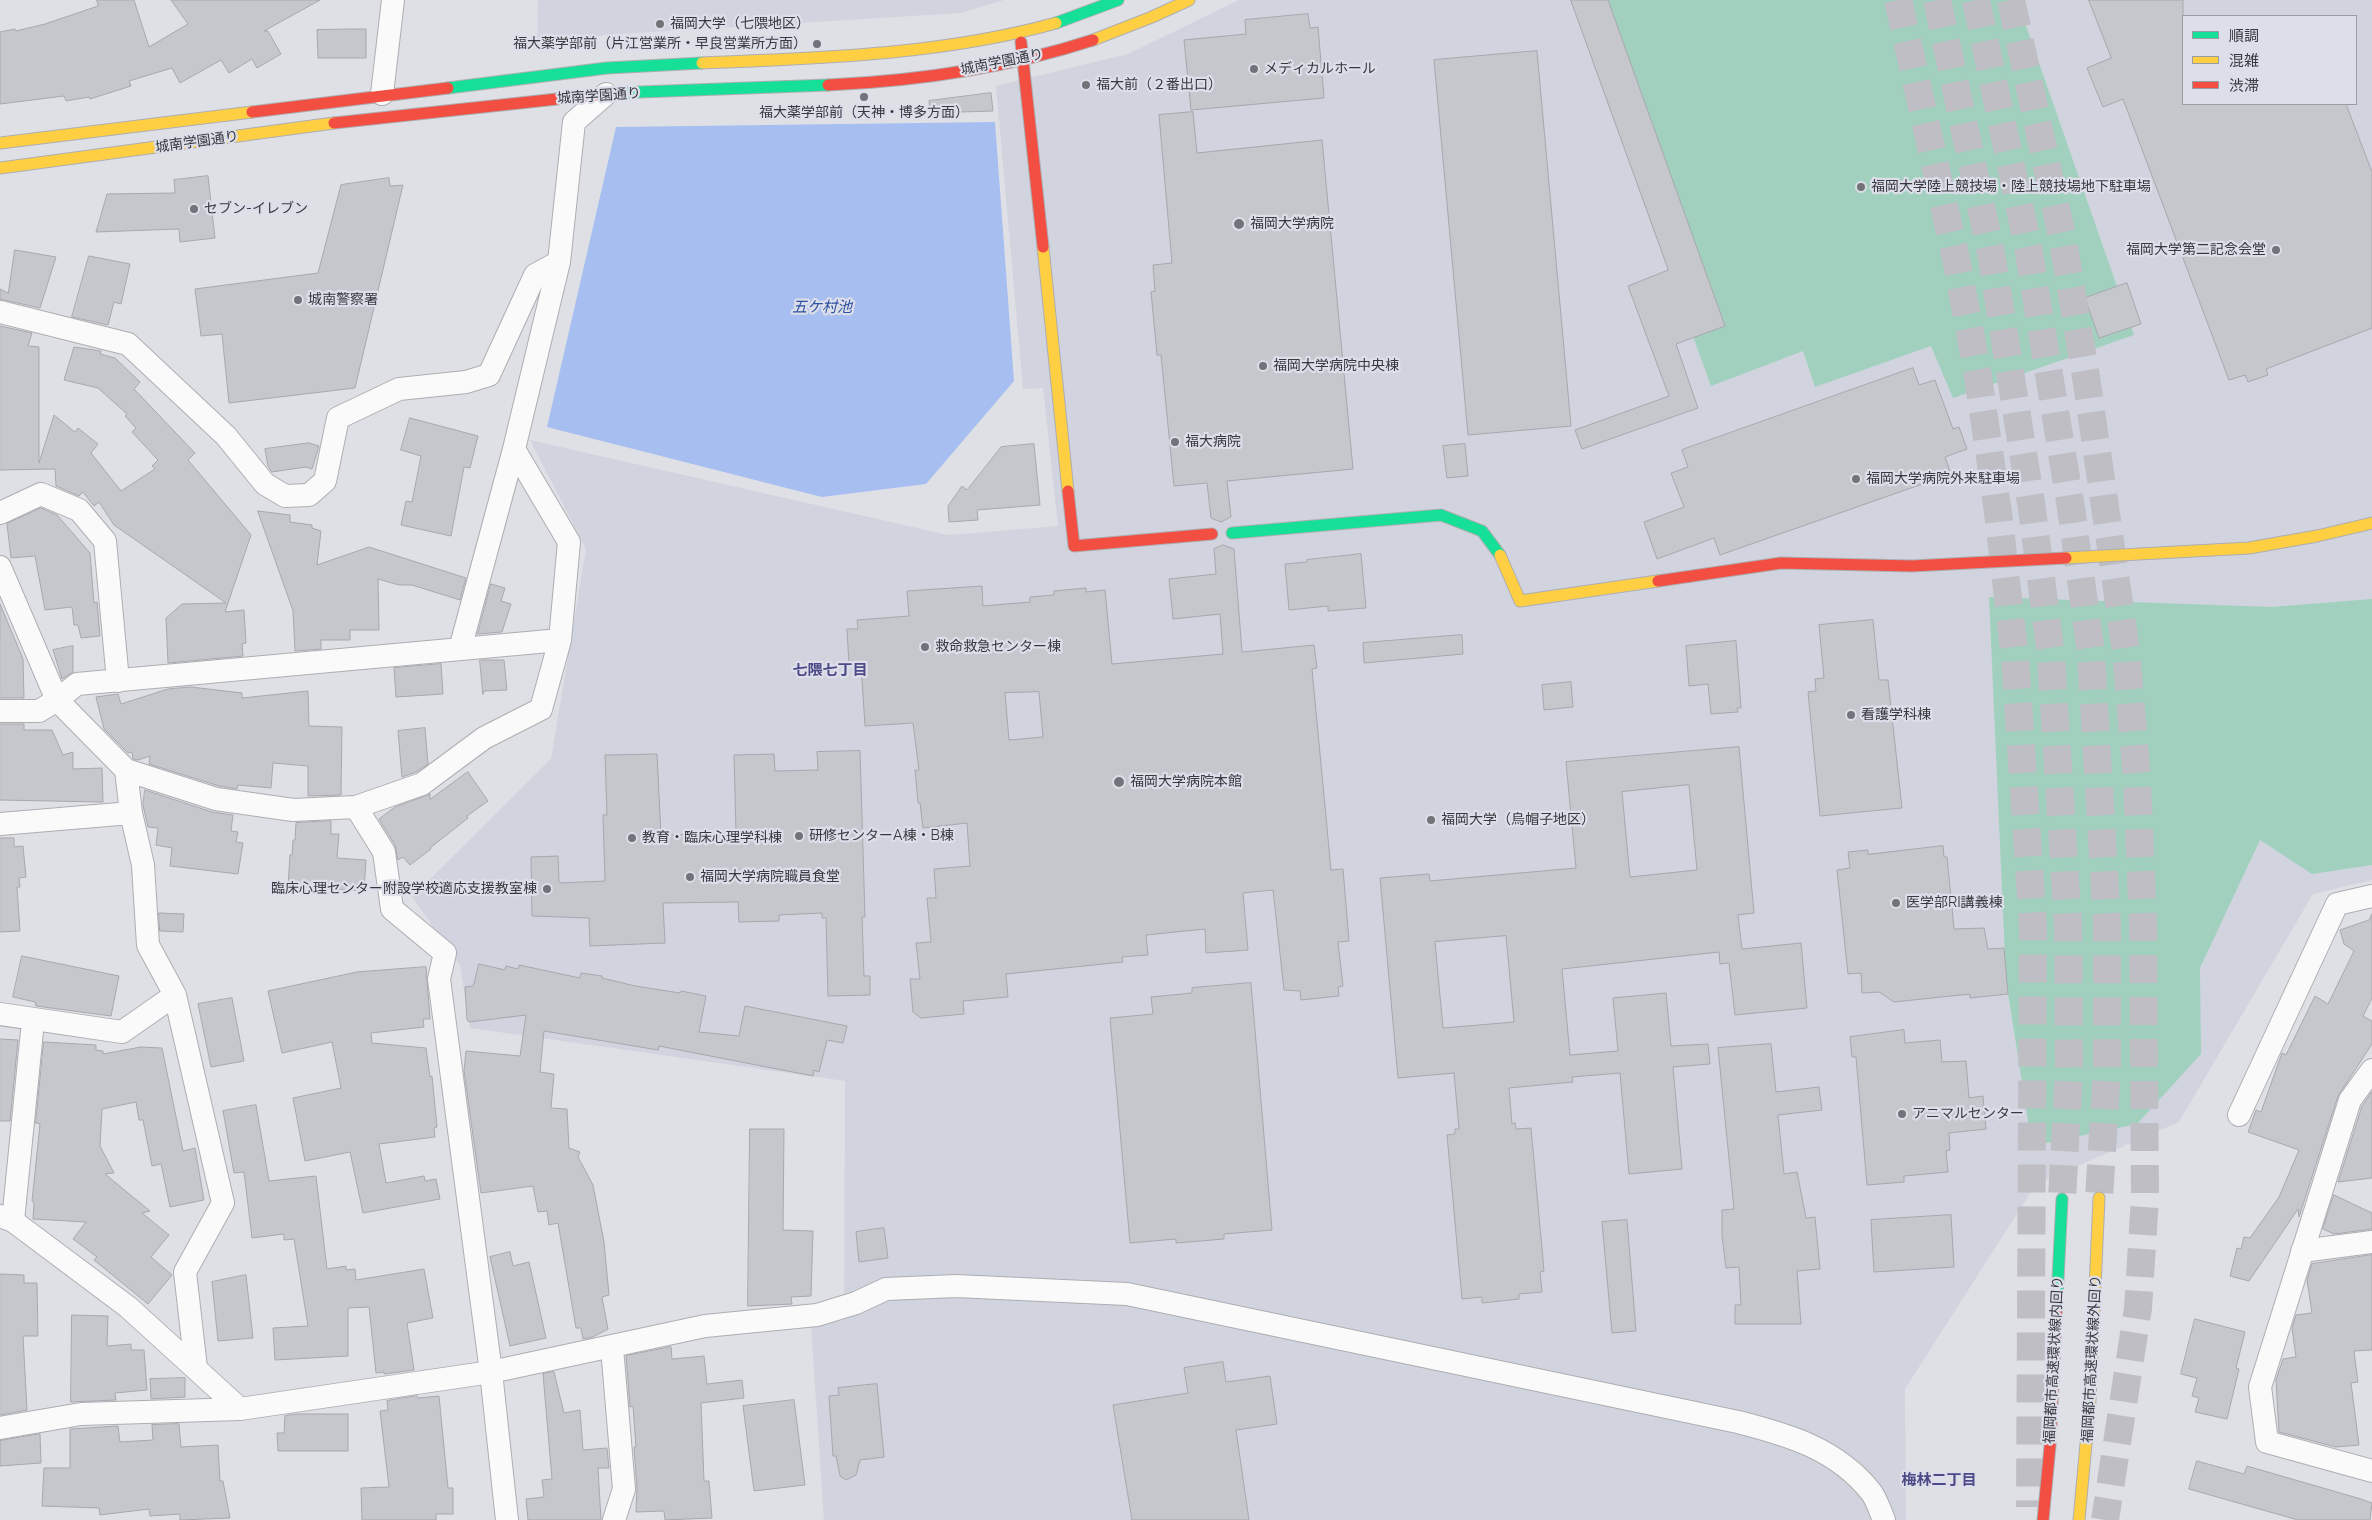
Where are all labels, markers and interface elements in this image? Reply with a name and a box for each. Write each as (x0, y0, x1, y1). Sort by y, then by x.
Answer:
legend (2182, 15, 2357, 105)
place label: 福岡大学（七隈地区） (670, 16, 810, 32)
marker: 福岡大学（七隈地区） (654, 18, 666, 30)
text: 順調 (2229, 27, 2259, 45)
place label: 福大薬学部前（片江営業所・早良営業所方面） (513, 36, 807, 52)
marker: 福大薬学部前（片江営業所・早良営業所方面） (811, 38, 823, 50)
street label: 城南学園通り (959, 46, 1045, 78)
text: 混雑 (2229, 52, 2259, 70)
place label: メディカルホール (1264, 61, 1376, 77)
marker: メディカルホール (1248, 63, 1260, 75)
place label: 福大前（２番出口） (1096, 77, 1222, 93)
text: 渋滞 (2229, 77, 2259, 95)
marker: 福大前（２番出口） (1080, 79, 1092, 91)
street label: 城南学園通り (557, 85, 641, 107)
marker: 福大薬学部前（天神・博多方面） (858, 91, 870, 103)
place label: 福大薬学部前（天神・博多方面） (759, 105, 969, 121)
street label: 城南学園通り (154, 128, 240, 156)
place label: 福岡大学陸上競技場・陸上競技場地下駐車場 (1871, 179, 2151, 195)
marker: 福岡大学陸上競技場・陸上競技場地下駐車場 (1855, 181, 1867, 193)
place label: セブン-イレブン (204, 201, 308, 217)
marker: セブン-イレブン (188, 203, 200, 215)
place label: 福岡大学病院 (1250, 216, 1334, 232)
marker: 福岡大学病院 (1232, 217, 1246, 231)
place label: 福岡大学第二記念会堂 (2126, 242, 2266, 258)
marker: 福岡大学第二記念会堂 (2270, 244, 2282, 256)
place label: 城南警察署 (308, 292, 378, 308)
marker: 城南警察署 (292, 294, 304, 306)
water label: 五ケ村池 (792, 298, 852, 316)
place label: 福岡大学病院中央棟 (1273, 358, 1399, 374)
marker: 福岡大学病院中央棟 (1257, 360, 1269, 372)
place label: 福大病院 (1185, 434, 1241, 450)
marker: 福大病院 (1169, 436, 1181, 448)
place label: 福岡大学病院外来駐車場 (1866, 471, 2020, 487)
marker: 福岡大学病院外来駐車場 (1850, 473, 1862, 485)
place label: 救命救急センター棟 (935, 639, 1061, 655)
marker: 救命救急センター棟 (919, 641, 931, 653)
district label: 七隈七丁目 (793, 661, 867, 679)
place label: 看護学科棟 (1861, 707, 1931, 723)
marker: 看護学科棟 (1845, 709, 1857, 721)
place label: 福岡大学病院本館 (1130, 774, 1242, 790)
marker: 福岡大学病院本館 (1112, 775, 1126, 789)
place label: 福岡大学（烏帽子地区） (1441, 812, 1595, 828)
marker: 福岡大学（烏帽子地区） (1425, 814, 1437, 826)
place label: 研修センターA棟・B棟 (809, 828, 954, 844)
place label: 教育・臨床心理学科棟 (642, 830, 782, 846)
marker: 研修センターA棟・B棟 (793, 830, 805, 842)
marker: 教育・臨床心理学科棟 (626, 832, 638, 844)
place label: 福岡大学病院職員食堂 (700, 869, 840, 885)
marker: 福岡大学病院職員食堂 (684, 871, 696, 883)
place label: 臨床心理センター附設学校適応支援教室棟 (271, 881, 537, 897)
marker: 臨床心理センター附設学校適応支援教室棟 (541, 883, 553, 895)
place label: 医学部RI講義棟 (1906, 895, 2003, 911)
marker: 医学部RI講義棟 (1890, 897, 1902, 909)
place label: アニマルセンター (1912, 1106, 2024, 1122)
marker: アニマルセンター (1896, 1108, 1908, 1120)
street label: 福岡都市高速環状線外回り (2079, 1275, 2105, 1443)
street label: 福岡都市高速環状線内回り (2041, 1276, 2067, 1444)
district label: 梅林二丁目 (1902, 1471, 1976, 1489)

